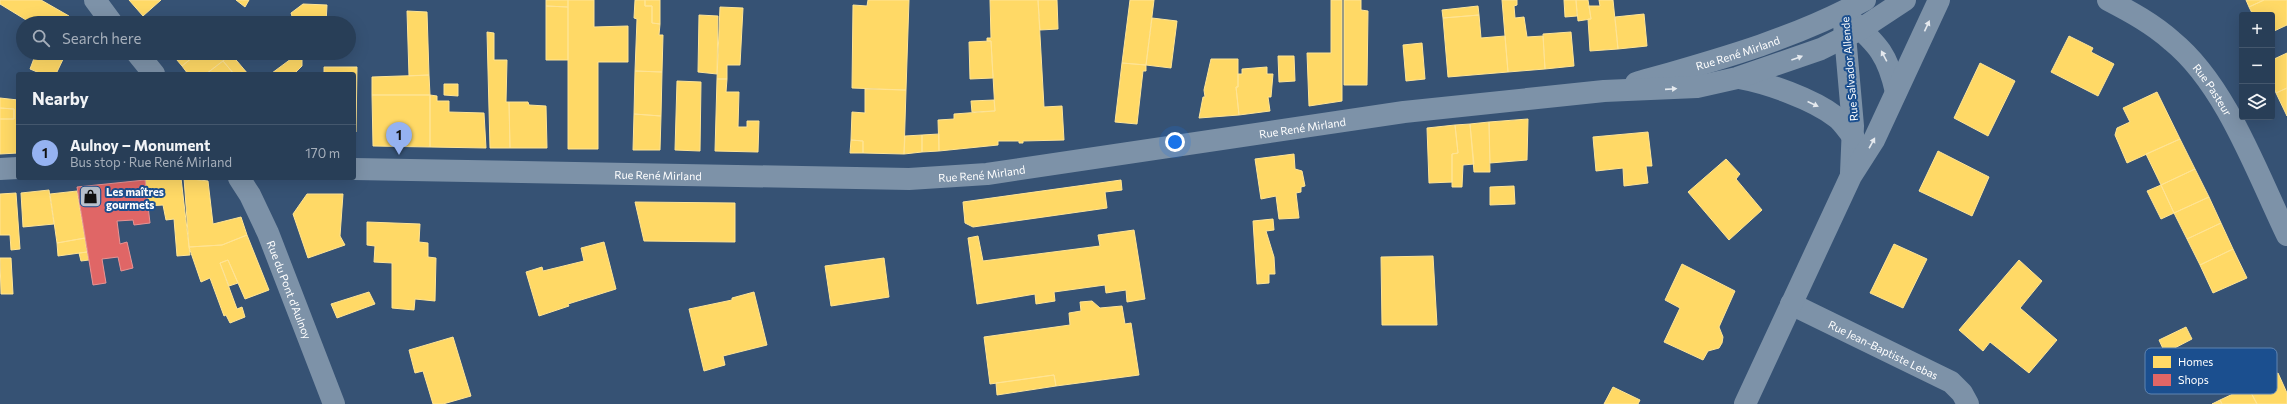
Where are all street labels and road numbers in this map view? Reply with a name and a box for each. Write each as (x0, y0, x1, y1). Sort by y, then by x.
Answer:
street label: Rue Salvador Allende (1838, 16, 1860, 122)
street label: Rue René Mirland (1694, 33, 1781, 72)
street label: Rue Pasteur (2191, 61, 2235, 118)
street label: Rue René Mirland (1258, 114, 1346, 140)
street label: Rue René Mirland (938, 162, 1026, 184)
street label: Rue René Mirland (614, 167, 702, 182)
street label: Rue du Pont d'Aulnoy (265, 238, 315, 341)
street label: Rue Jean-Baptiste Lebas (1827, 317, 1941, 381)

